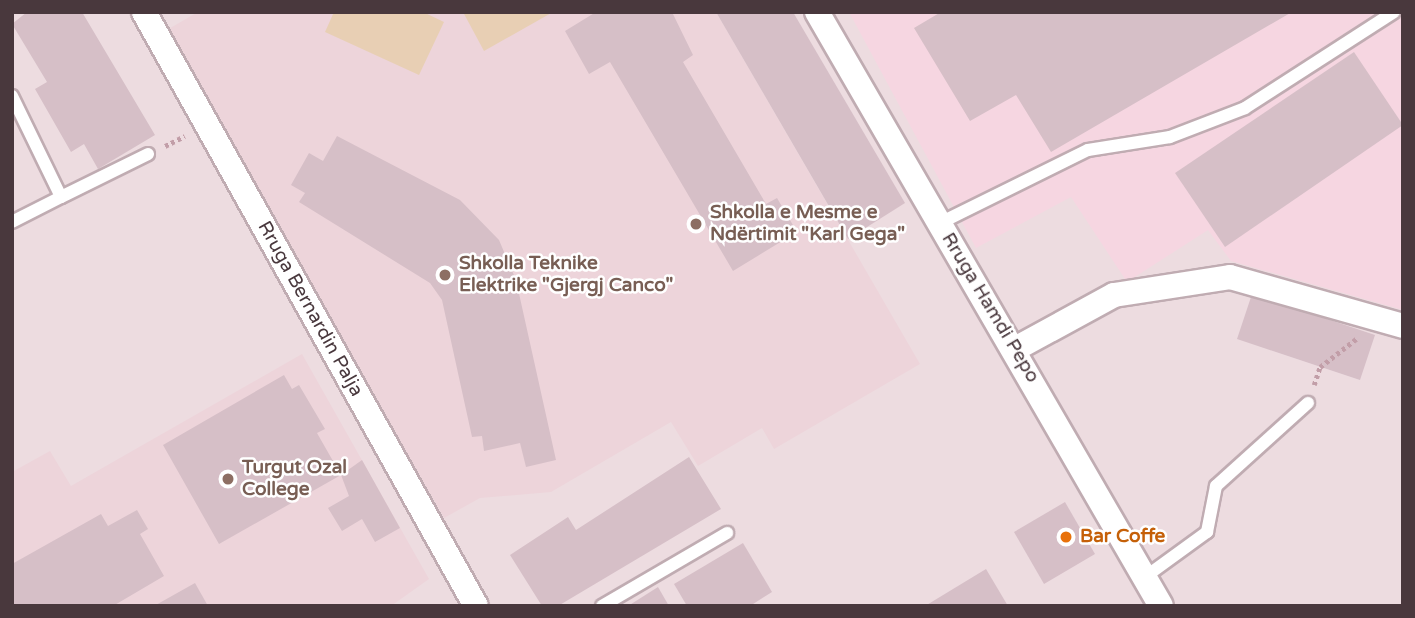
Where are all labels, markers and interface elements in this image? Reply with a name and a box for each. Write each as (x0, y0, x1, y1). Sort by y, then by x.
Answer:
place label: Shkolla e Mesme e Ndërtimit "Karl Gega" (710, 202, 905, 246)
marker: Shkolla e Mesme e Ndërtimit "Karl Gega" (688, 216, 704, 232)
street label: Rruga Bernardin Palja (252, 217, 368, 401)
street label: Rruga Hamdi Pepo (936, 229, 1044, 387)
place label: Shkolla Teknike Elektrike "Gjergj Canco" (459, 253, 673, 297)
marker: Shkolla Teknike Elektrike "Gjergj Canco" (437, 267, 453, 283)
place label: Turgut Ozal College (242, 457, 347, 501)
marker: Turgut Ozal College (220, 471, 236, 487)
place label: Bar Coffe (1080, 526, 1165, 548)
marker: Bar Coffe (1058, 529, 1074, 545)

